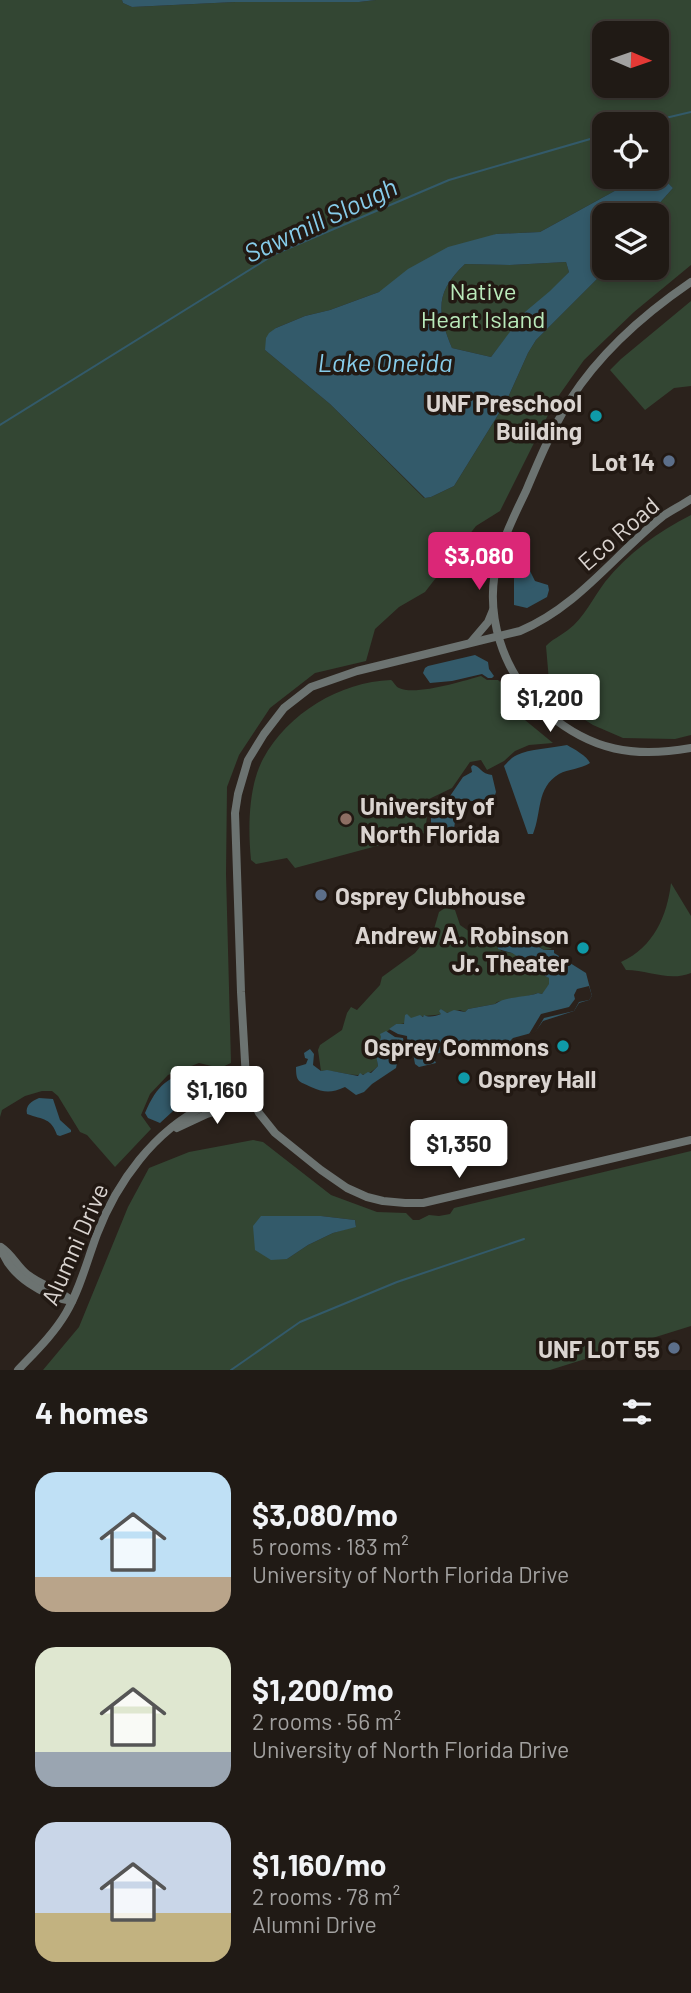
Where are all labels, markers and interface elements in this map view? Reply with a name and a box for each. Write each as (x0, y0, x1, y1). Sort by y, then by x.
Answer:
north arrow (592, 21, 668, 98)
map controls (592, 21, 669, 280)
button: locate (592, 112, 669, 189)
water label: Sawmill Slough (238, 170, 402, 268)
button: layers (592, 203, 669, 280)
park label: Native Heart Island (421, 276, 545, 333)
water label: Lake Oneida (317, 346, 453, 377)
place label: UNF Preschool Building (426, 388, 582, 445)
marker: UNF Preschool Building (588, 408, 604, 424)
place label: Lot 14 (591, 447, 655, 476)
marker: Lot 14 (661, 453, 677, 469)
street label: Eco Road (572, 490, 664, 576)
pin: $3,080 (422, 532, 536, 592)
text: $3,080 (444, 541, 514, 569)
pin: $1,200 (493, 674, 607, 734)
text: $1,200 (517, 683, 583, 711)
place label: University of North Florida (360, 791, 500, 848)
marker: University of North Florida (338, 811, 354, 827)
place label: Osprey Clubhouse (335, 881, 526, 910)
marker: Osprey Clubhouse (313, 887, 329, 903)
place label: Andrew A. Robinson Jr. Theater (355, 920, 569, 977)
marker: Andrew A. Robinson Jr. Theater (575, 940, 591, 956)
place label: Osprey Commons (364, 1032, 549, 1061)
marker: Osprey Commons (555, 1038, 571, 1054)
place label: Osprey Hall (478, 1064, 596, 1093)
pin: $1,160 (160, 1066, 274, 1126)
marker: Osprey Hall (456, 1070, 472, 1086)
text: $1,160 (187, 1075, 248, 1103)
pin: $1,350 (402, 1120, 516, 1180)
text: $1,350 (426, 1129, 492, 1157)
street label: Alumni Drive (34, 1179, 114, 1309)
place label: UNF LOT 55 (538, 1334, 660, 1363)
marker: UNF LOT 55 (666, 1340, 682, 1356)
icon: filters (618, 1393, 656, 1431)
text: 4 homes (35, 1394, 148, 1430)
text: $3,080/mo (252, 1496, 398, 1532)
icon: home (91, 1500, 175, 1584)
text: 5 rooms · 183 m² (252, 1532, 409, 1560)
text: University of North Florida Drive (252, 1560, 569, 1588)
text: $1,200/mo (252, 1671, 394, 1707)
icon: home (91, 1675, 175, 1759)
text: 2 rooms · 56 m² (252, 1707, 401, 1735)
text: University of North Florida Drive (252, 1735, 569, 1763)
text: $1,160/mo (252, 1846, 387, 1882)
icon: home (91, 1850, 175, 1934)
text: 2 rooms · 78 m² (252, 1882, 400, 1910)
text: Alumni Drive (252, 1910, 377, 1938)

